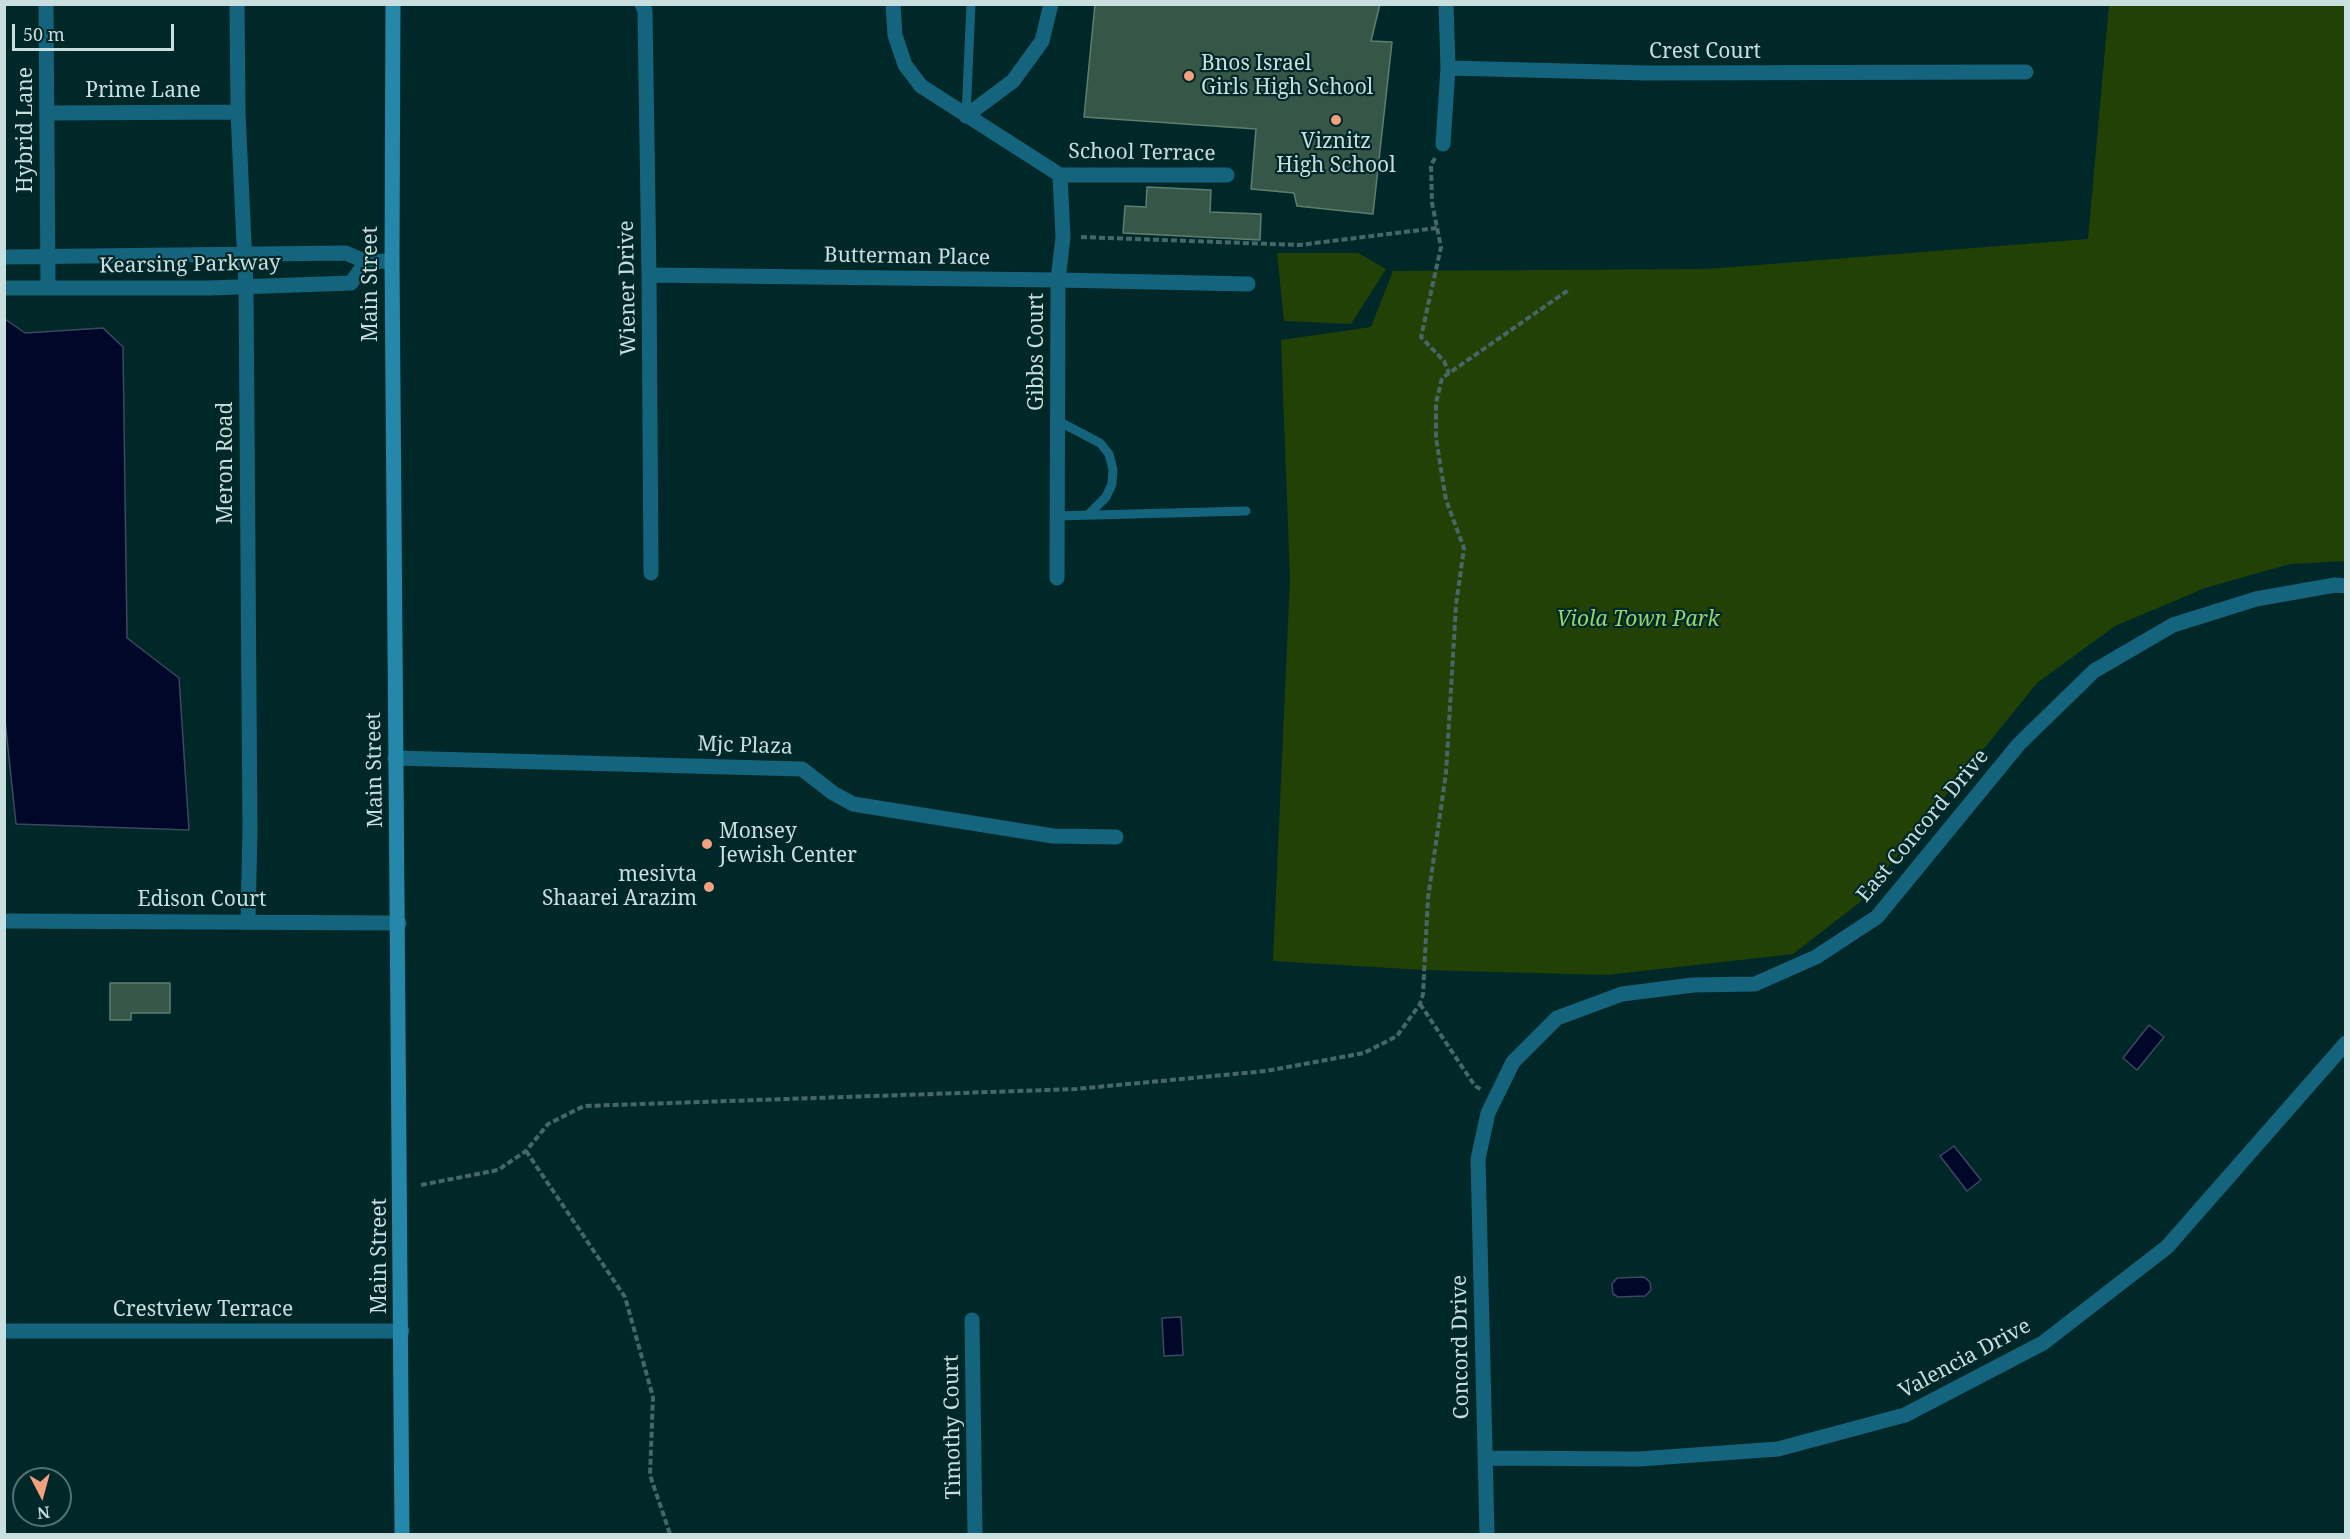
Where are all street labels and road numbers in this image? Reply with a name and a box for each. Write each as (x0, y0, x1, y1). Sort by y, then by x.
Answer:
street label: Crest Court (1649, 39, 1761, 65)
street label: Hybrid Lane (13, 67, 39, 193)
street label: Prime Lane (85, 78, 201, 104)
street label: School Terrace (1068, 139, 1216, 167)
street label: Wiener Drive (614, 220, 642, 356)
street label: Main Street (358, 226, 384, 342)
street label: Butterman Place (824, 243, 990, 271)
street label: Kearsing Parkway (99, 251, 281, 279)
street label: Gibbs Court (1024, 293, 1050, 411)
street label: Meron Road (213, 402, 239, 524)
street label: Main Street (361, 712, 389, 828)
street label: Mjc Plaza (697, 732, 793, 760)
street label: East Concord Drive (1852, 744, 1994, 908)
street label: Edison Court (138, 887, 266, 913)
street label: Main Street (367, 1198, 393, 1314)
street label: Concord Drive (1447, 1275, 1475, 1419)
street label: Crestview Terrace (113, 1297, 293, 1323)
street label: Valencia Drive (1895, 1314, 2035, 1404)
street label: Timothy Court (939, 1354, 967, 1500)

